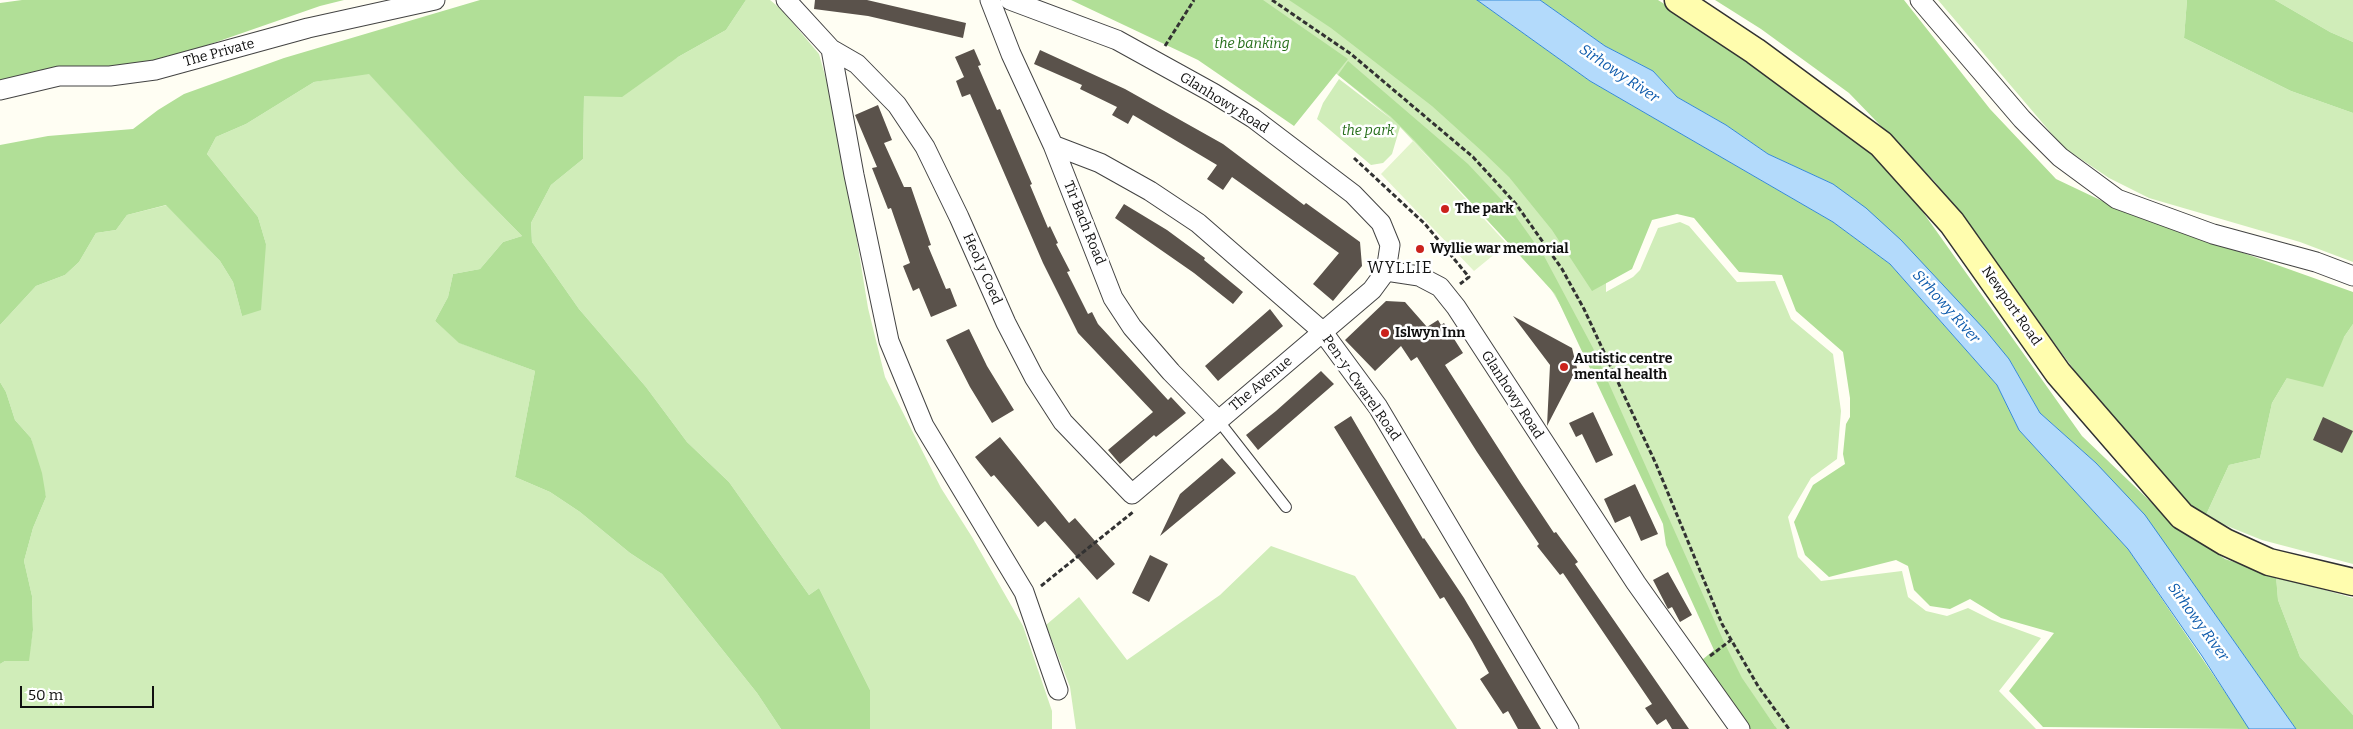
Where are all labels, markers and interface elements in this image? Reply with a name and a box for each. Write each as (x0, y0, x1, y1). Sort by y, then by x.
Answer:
street label: The Private (182, 35, 256, 71)
park label: the banking (1214, 36, 1290, 52)
water label: Sirhowy River (1576, 41, 1662, 107)
street label: Glanhowy Road (1176, 69, 1272, 137)
park label: the park (1342, 123, 1394, 139)
street label: Tir Bach Road (1060, 179, 1108, 267)
place label: The park (1455, 201, 1514, 217)
marker: The park (1439, 203, 1451, 215)
street label: Heol y Coed (959, 231, 1005, 307)
place label: Wyllie war memorial (1430, 241, 1569, 257)
marker: Wyllie war memorial (1414, 243, 1426, 255)
district label: WYLLIE (1366, 259, 1434, 279)
street label: Newport Road (1978, 263, 2044, 349)
water label: Sirhowy River (1909, 267, 1983, 347)
place label: Islwyn Inn (1395, 325, 1465, 341)
marker: Islwyn Inn (1379, 327, 1391, 339)
street label: Pen-y-Cwarel Road (1318, 332, 1404, 444)
street label: Glanhowy Road (1477, 348, 1547, 442)
place label: Autistic centre mental health (1574, 351, 1672, 384)
street label: The Avenue (1226, 353, 1296, 415)
marker: Autistic centre mental health (1558, 361, 1570, 373)
water label: Sirhowy River (2164, 579, 2232, 665)
scale bar (22, 676, 156, 708)
text: 50 m (28, 686, 63, 704)

